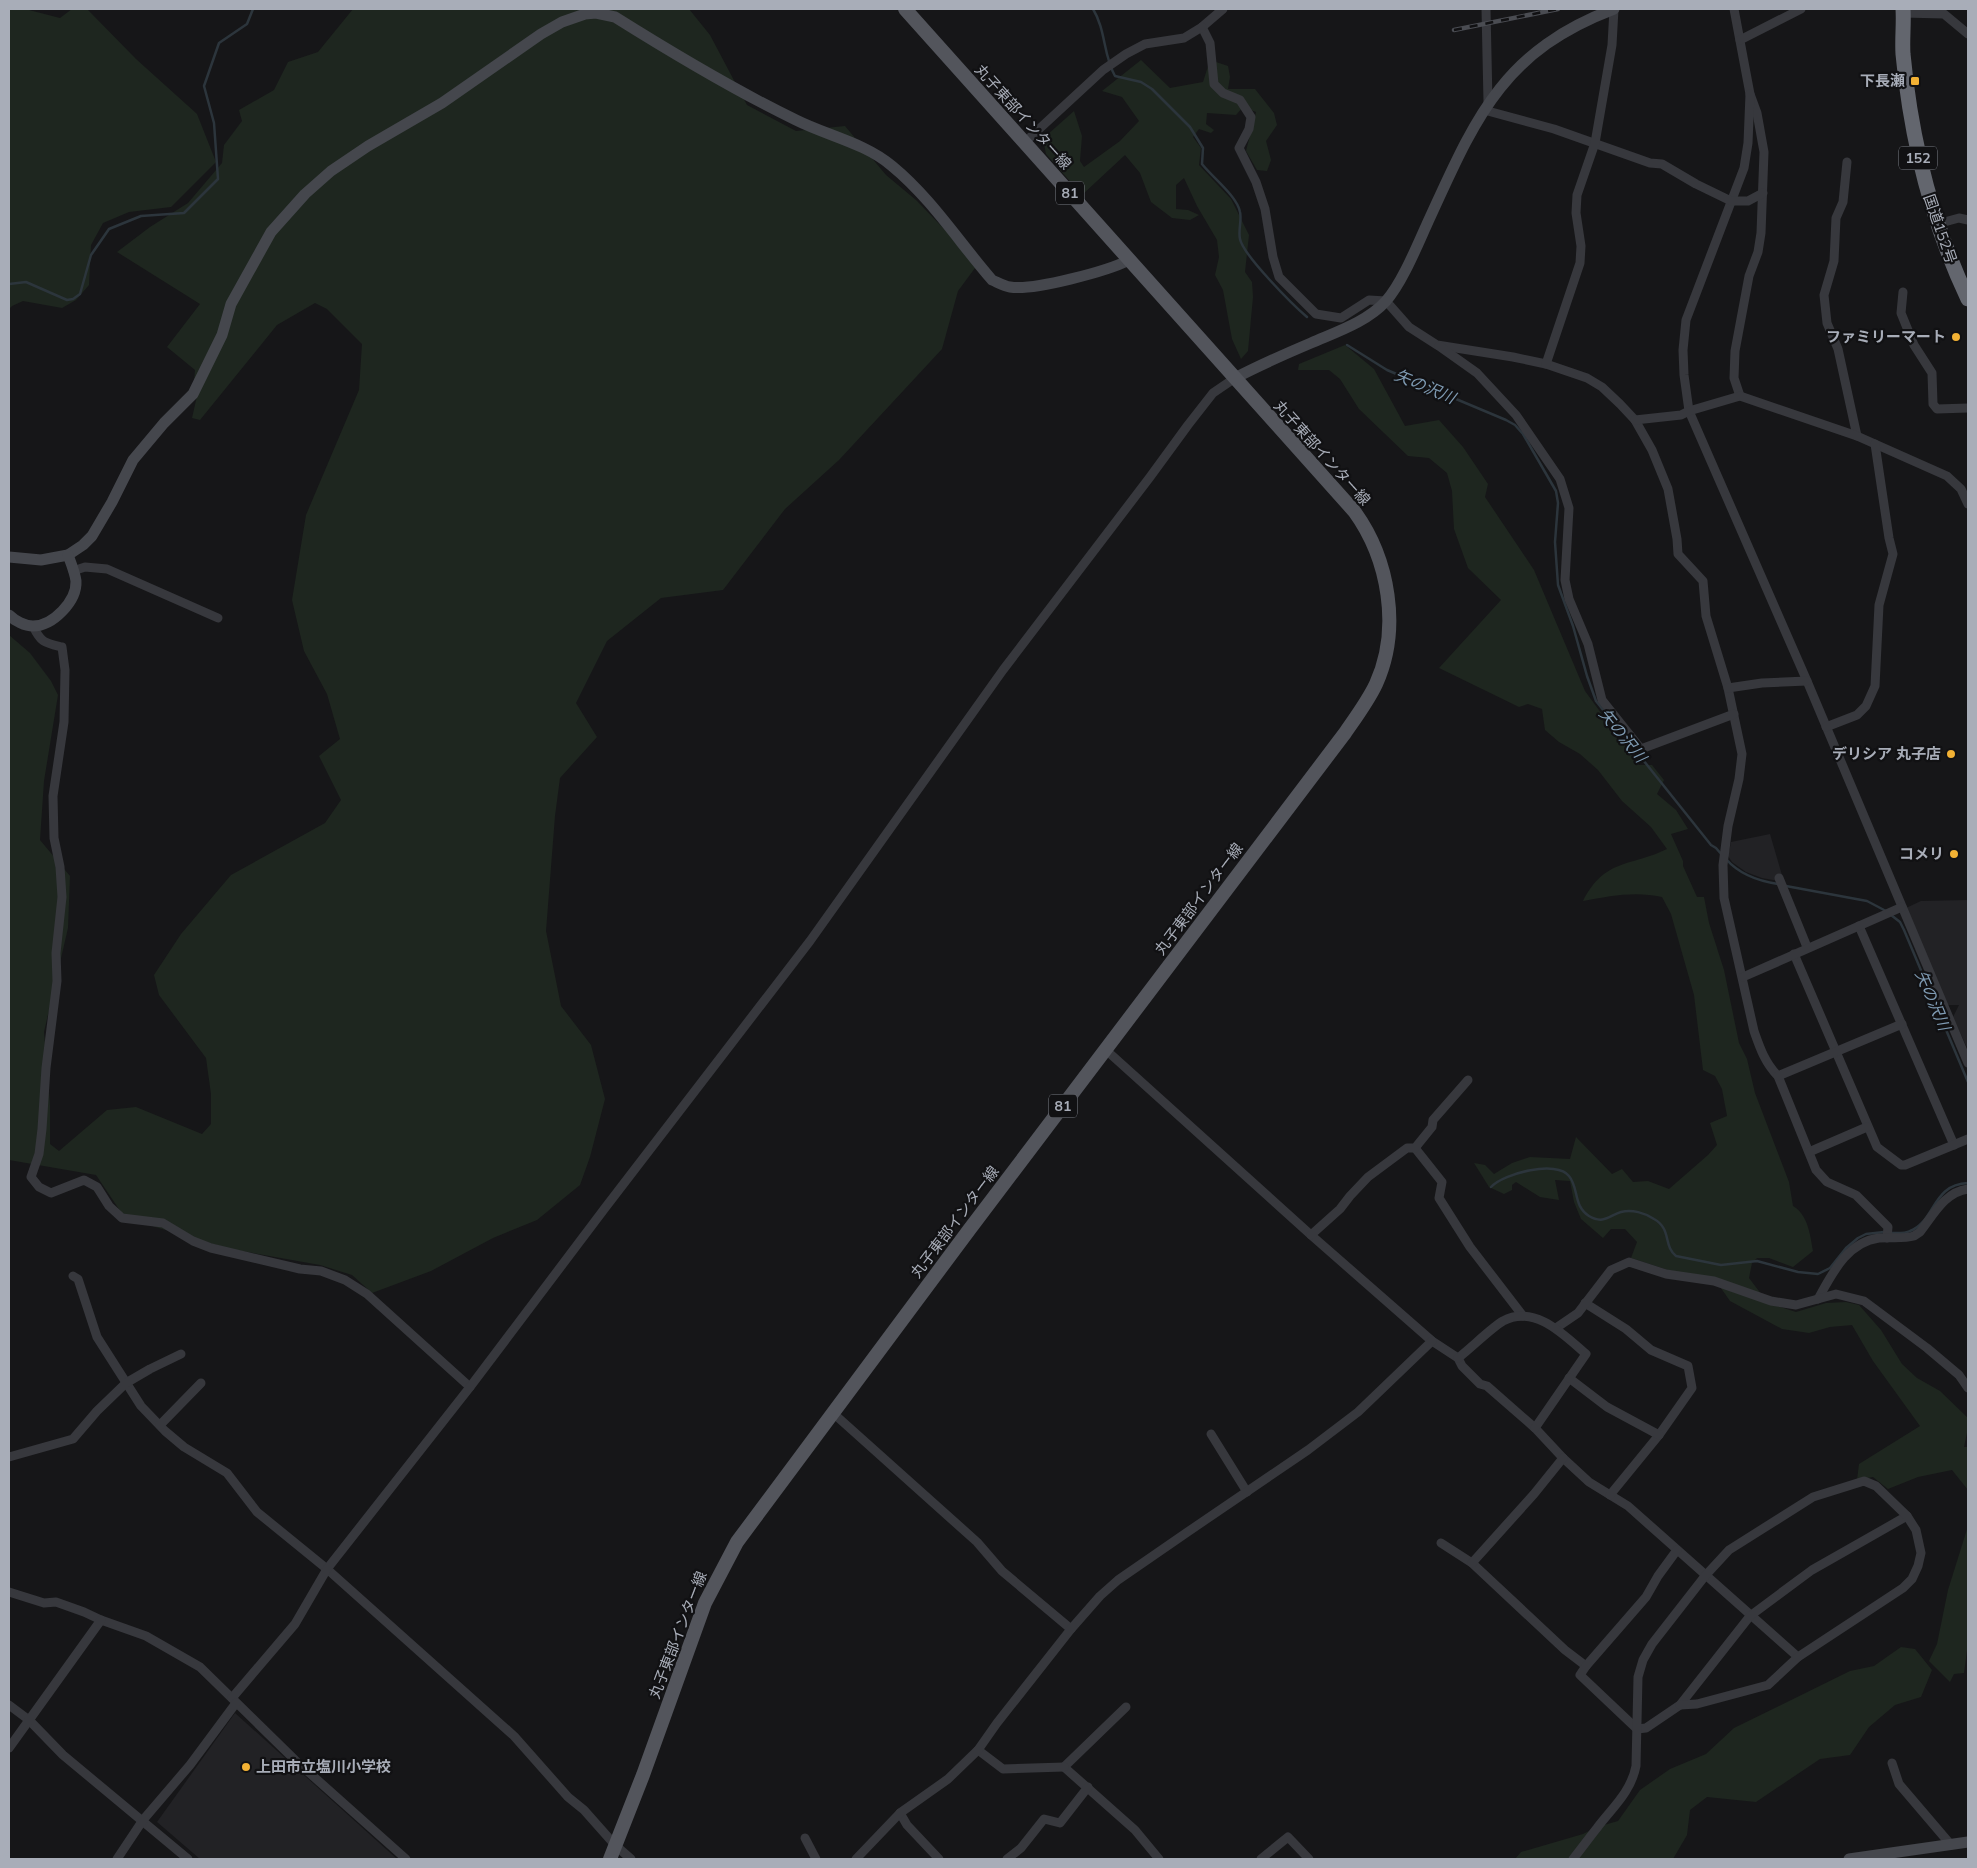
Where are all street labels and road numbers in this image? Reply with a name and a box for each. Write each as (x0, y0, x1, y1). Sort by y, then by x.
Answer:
street label: 丸子東部インター線 (971, 60, 1076, 173)
road number: 152 (1899, 146, 1937, 170)
road number: 81 (1056, 182, 1084, 204)
street label: 国道152号 (1920, 192, 1961, 266)
street label: 丸子東部インター線 (1270, 396, 1375, 509)
street label: 丸子東部インター線 (1150, 839, 1247, 958)
road number: 81 (1049, 1094, 1077, 1118)
street label: 丸子東部インター線 (906, 1162, 1003, 1281)
street label: 丸子東部インター線 (644, 1568, 711, 1701)

